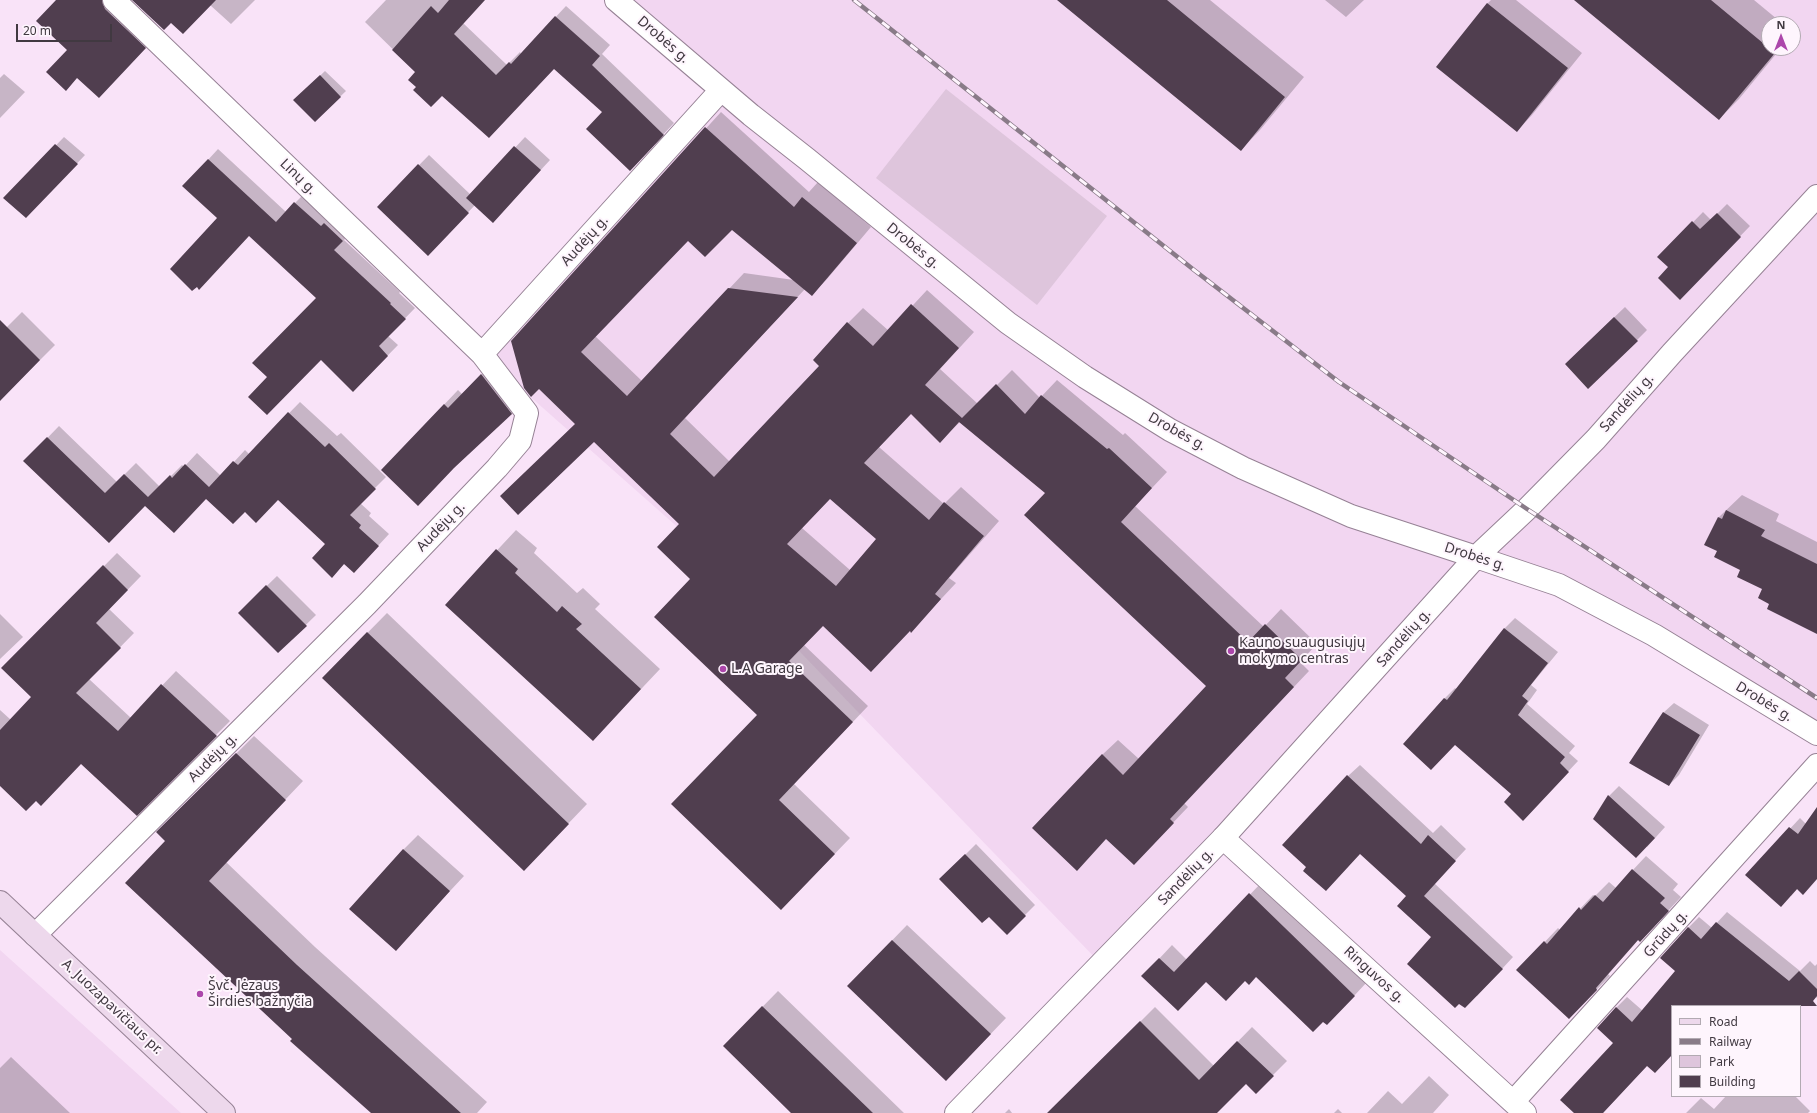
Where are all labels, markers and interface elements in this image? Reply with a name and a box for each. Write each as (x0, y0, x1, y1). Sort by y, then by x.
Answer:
street label: Drobės g. (634, 13, 692, 67)
scale bar (18, 16, 114, 42)
north arrow (1761, 16, 1801, 56)
text: N (1777, 17, 1785, 32)
text: 20 m (23, 22, 51, 39)
street label: Linų g. (276, 156, 320, 198)
street label: Audėjų g. (558, 212, 612, 270)
street label: Drobės g. (883, 220, 943, 272)
street label: Sandėlių g. (1596, 370, 1658, 436)
street label: Drobės g. (1145, 409, 1209, 455)
street label: Audėjų g. (413, 499, 469, 555)
street label: Drobės g. (1442, 539, 1508, 575)
street label: Sandėlių g. (1373, 605, 1435, 671)
place label: Kauno suaugusiųjų mokymo centras (1239, 635, 1365, 668)
marker: Kauno suaugusiųjų mokymo centras (1226, 646, 1236, 656)
place label: L.A Garage (731, 661, 803, 677)
marker: L.A Garage (718, 664, 728, 674)
street label: Drobės g. (1732, 678, 1796, 726)
street label: Audėjų g. (185, 730, 241, 786)
street label: Sandėlių g. (1155, 845, 1217, 909)
street label: Grūdų g. (1640, 907, 1692, 961)
street label: Ringuvos g. (1340, 943, 1408, 1007)
street label: A. Juozapavičiaus pr. (58, 956, 166, 1058)
place label: Švč. Jėzaus Širdies bažnyčia (208, 978, 312, 1010)
marker: Švč. Jėzaus Širdies bažnyčia (195, 989, 205, 999)
legend (1671, 1005, 1801, 1097)
text: Road (1709, 1013, 1738, 1030)
text: Railway (1709, 1033, 1752, 1050)
text: Park (1709, 1053, 1734, 1070)
text: Building (1709, 1073, 1756, 1090)

